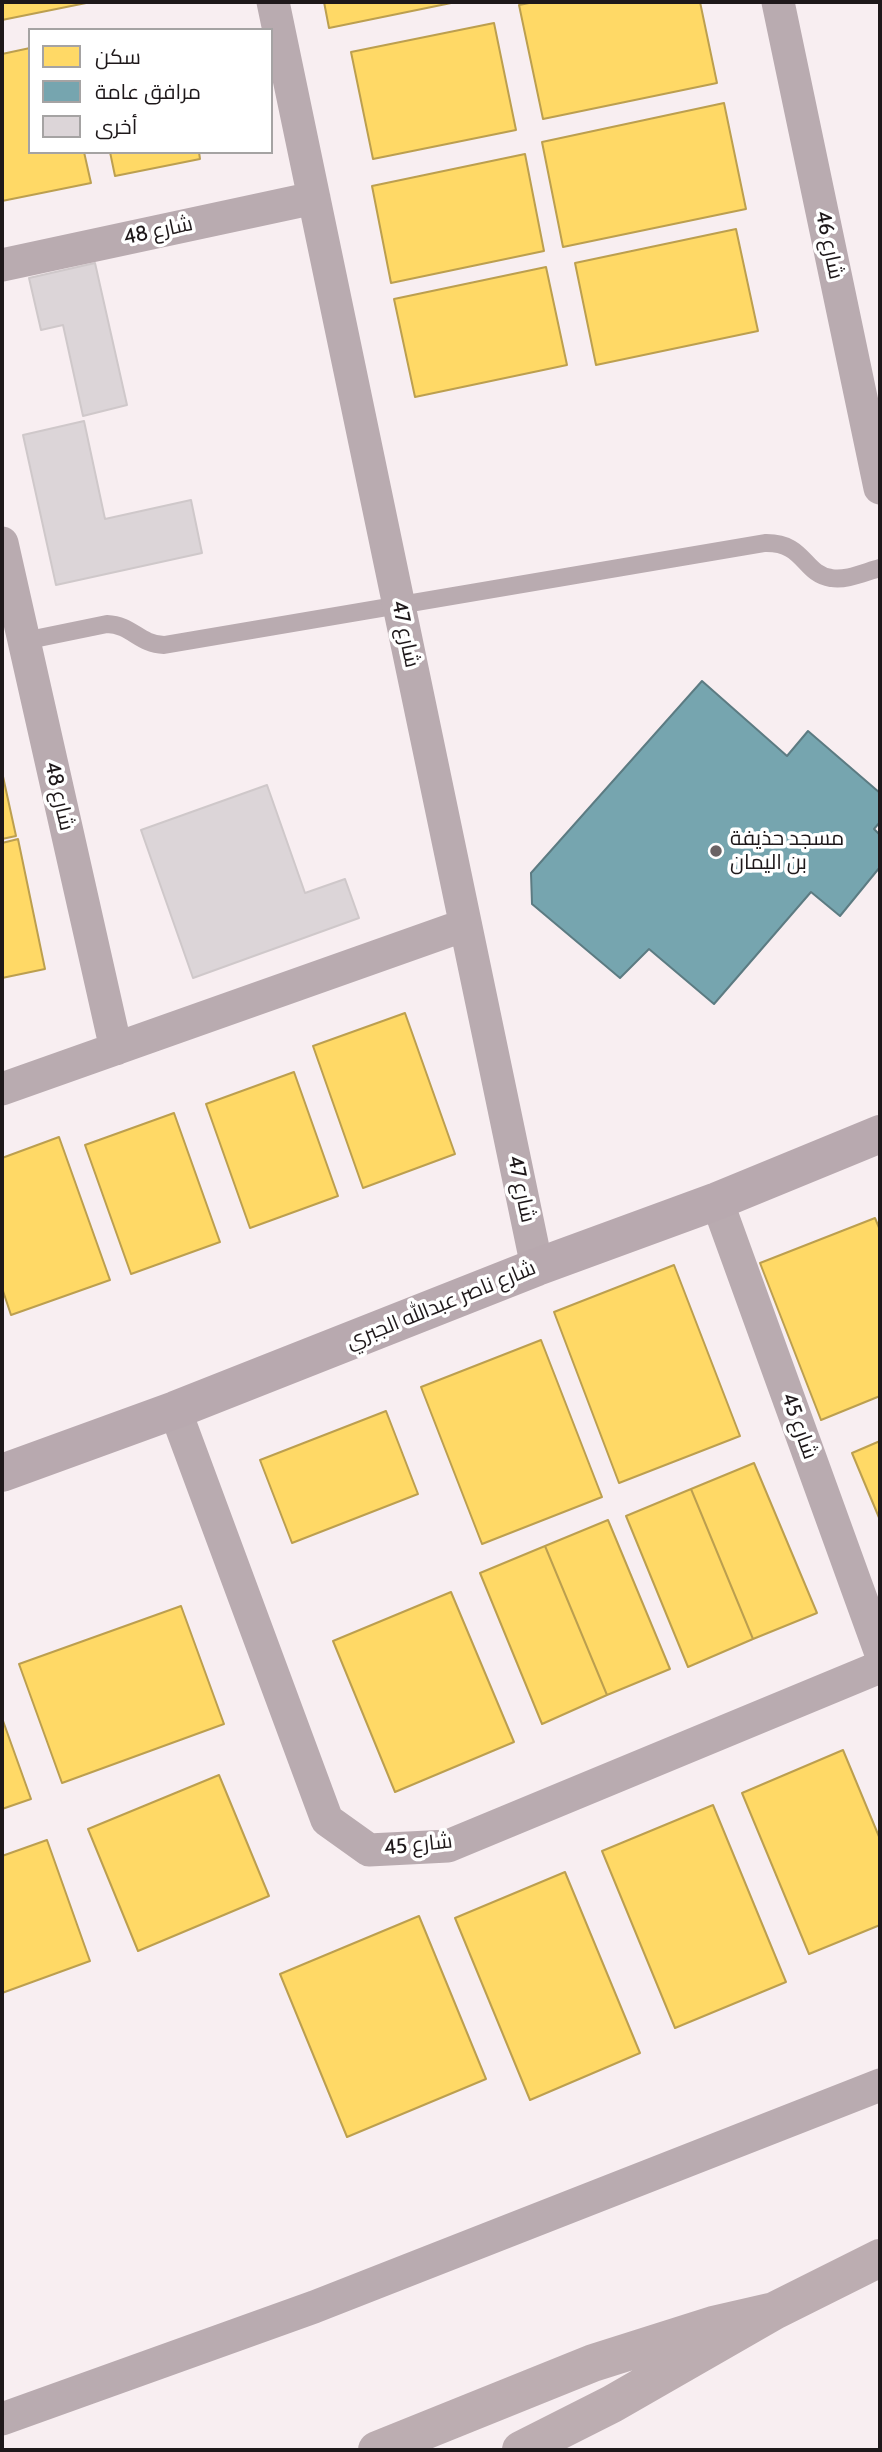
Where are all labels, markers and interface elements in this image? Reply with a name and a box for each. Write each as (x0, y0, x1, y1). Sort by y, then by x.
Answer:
legend (28, 28, 273, 154)
text: سكن (95, 44, 141, 69)
text: مرافق عامة (95, 79, 201, 104)
text: أخرى (95, 114, 137, 139)
street label: شارع 46 (809, 208, 849, 282)
street label: شارع 48 (121, 211, 195, 251)
street label: شارع 47 (386, 598, 424, 670)
street label: شارع 48 (39, 759, 79, 833)
place label: مسجد حذيفة بن اليمان (730, 826, 844, 876)
marker: مسجد حذيفة بن اليمان (708, 843, 724, 859)
street label: شارع 47 (502, 1153, 540, 1225)
street label: شارع ناصر عبدالله الجبري (342, 1255, 540, 1355)
street label: شارع 45 (775, 1389, 823, 1463)
street label: شارع 45 (382, 1829, 454, 1861)

